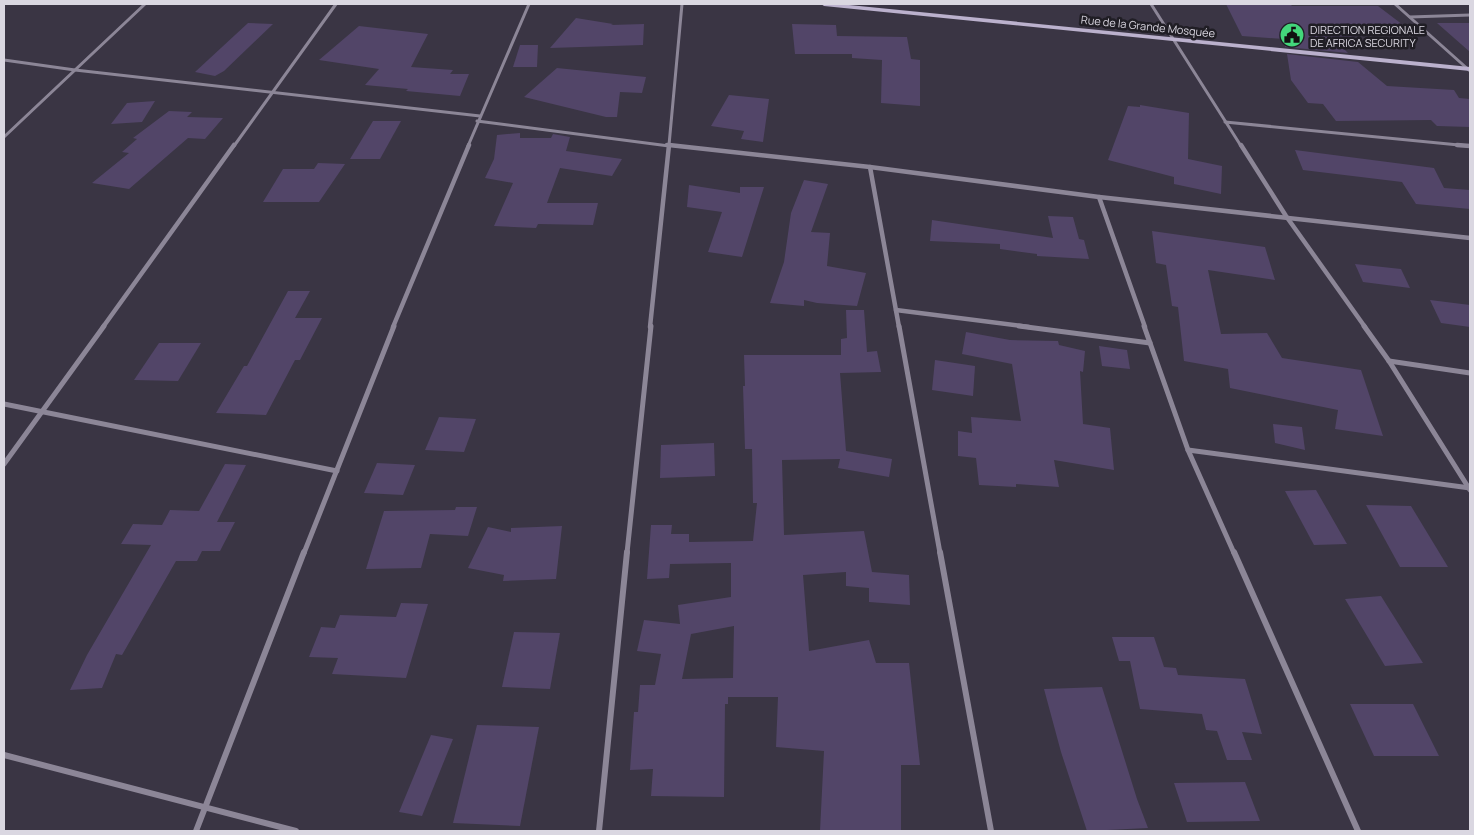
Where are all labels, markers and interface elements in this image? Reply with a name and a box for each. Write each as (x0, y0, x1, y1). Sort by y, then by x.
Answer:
street label: Rue de la Grande Mosquée (1080, 11, 1216, 41)
public building icon: DIRECTION REGIONALE DE AFRICA SECURITY (1279, 22, 1305, 48)
place label: DIRECTION REGIONALE DE AFRICA SECURITY (1310, 22, 1425, 50)

